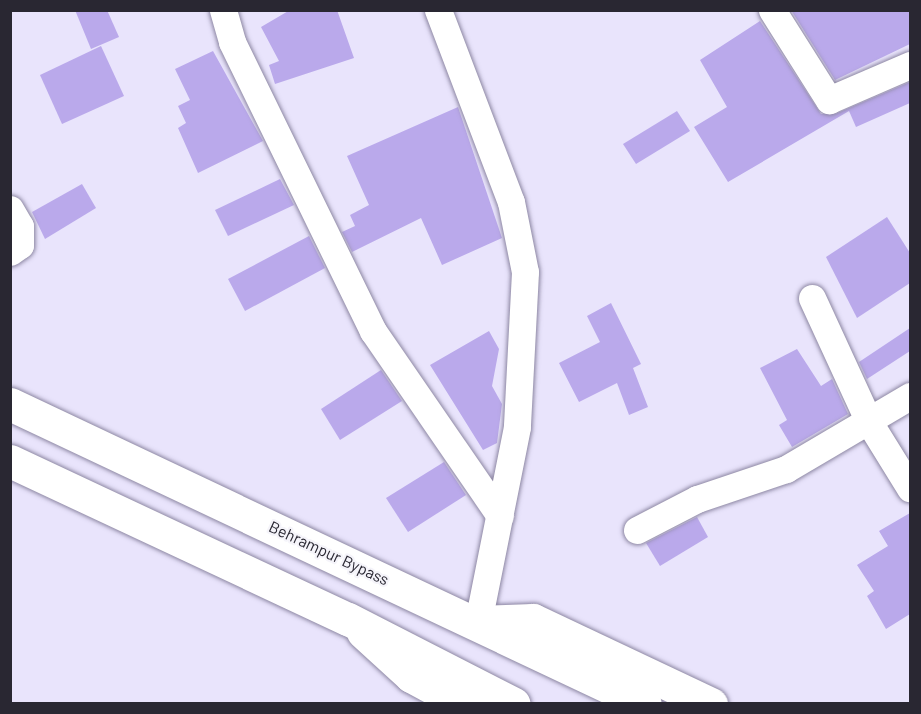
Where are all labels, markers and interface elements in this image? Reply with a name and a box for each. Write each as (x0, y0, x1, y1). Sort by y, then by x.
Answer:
street label: Behrampur Bypass (266, 517, 392, 589)

